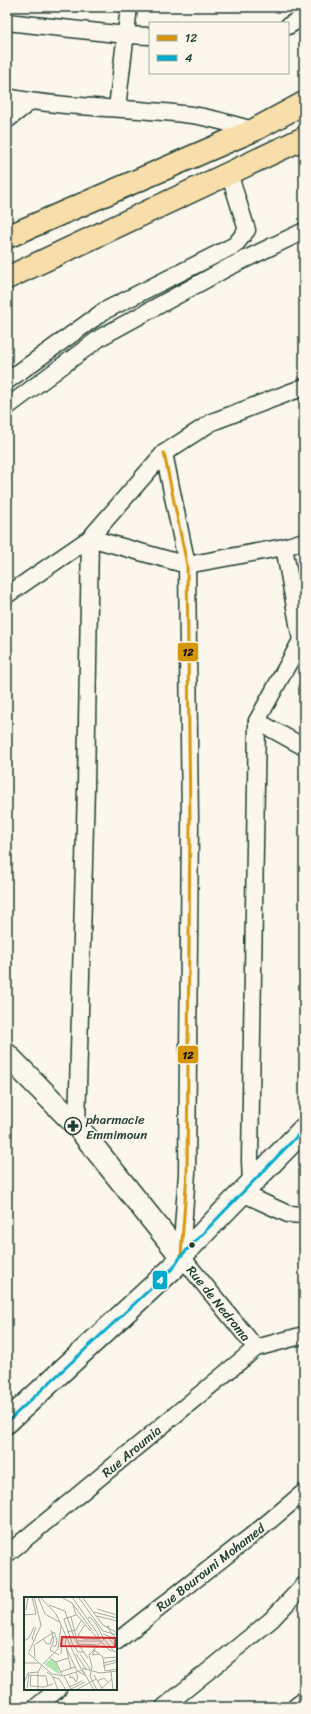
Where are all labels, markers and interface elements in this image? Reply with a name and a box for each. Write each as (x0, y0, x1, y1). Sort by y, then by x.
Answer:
legend (149, 22, 289, 74)
text: 12 (185, 27, 197, 49)
text: 4 (185, 47, 193, 69)
line badge: 12 (177, 642, 199, 662)
text: 12 (182, 643, 194, 662)
line badge: 12 (177, 1045, 199, 1064)
text: 12 (182, 1046, 194, 1065)
place label: pharmacie Emmimoun (85, 1108, 147, 1146)
pharmacy icon: pharmacie Emmimoun (63, 1116, 83, 1136)
unlabelled marker (187, 1240, 197, 1250)
street label: Rue de Nedroma (181, 1260, 257, 1347)
line badge: 4 (152, 1270, 168, 1290)
text: 4 (156, 1271, 164, 1290)
street label: Rue Aroumia (96, 1419, 167, 1483)
street label: Rue Bourouni Mohamed (151, 1517, 271, 1618)
inset map (24, 1597, 117, 1690)

